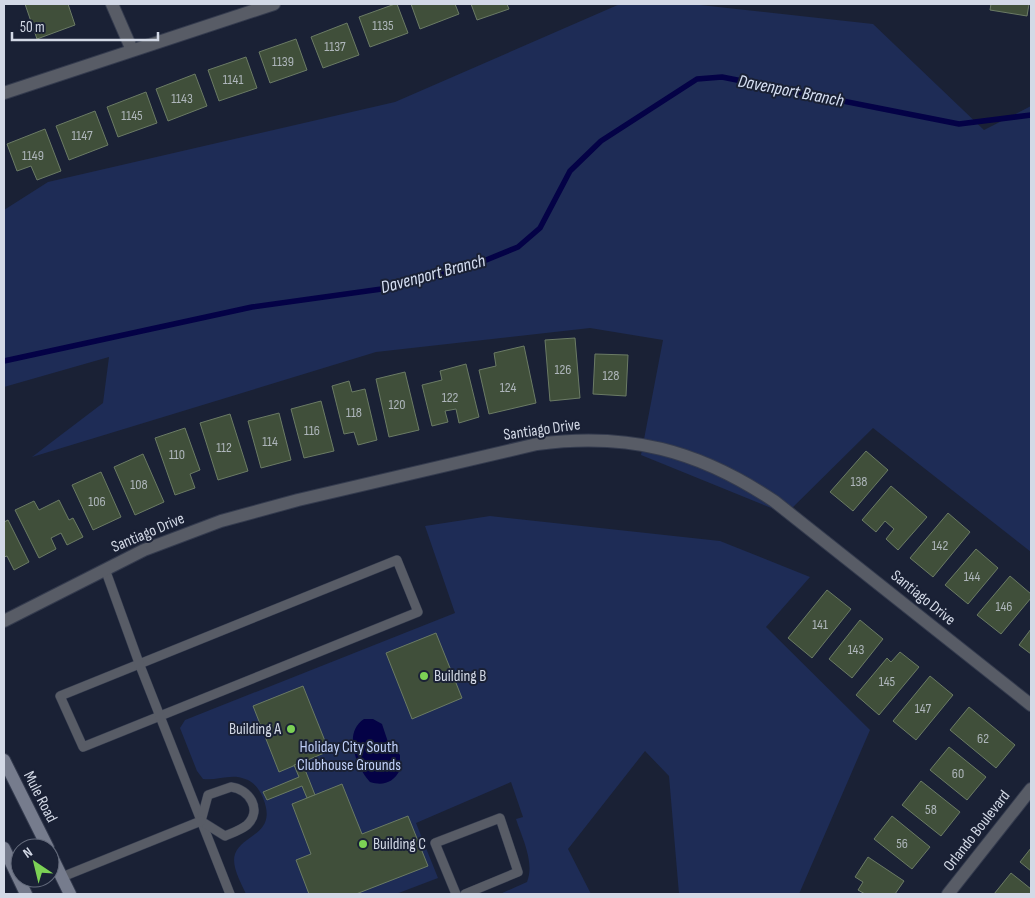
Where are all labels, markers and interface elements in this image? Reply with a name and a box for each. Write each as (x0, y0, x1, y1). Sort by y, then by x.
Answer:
scale bar (12, 10, 159, 42)
house number: 1135 (372, 17, 394, 34)
text: 50 m (20, 18, 45, 37)
house number: 1137 (324, 38, 346, 55)
house number: 1139 (272, 53, 294, 70)
water label: Davenport Branch (736, 70, 846, 112)
house number: 1141 (223, 71, 243, 88)
house number: 1143 (171, 90, 193, 107)
house number: 1145 (121, 107, 143, 124)
house number: 1147 (71, 127, 93, 144)
house number: 1149 (22, 147, 44, 164)
water label: Davenport Branch (378, 250, 488, 298)
house number: 126 (555, 361, 571, 378)
house number: 128 (603, 367, 619, 384)
house number: 124 (500, 379, 516, 396)
house number: 122 (442, 389, 459, 406)
house number: 120 (388, 396, 406, 413)
house number: 118 (346, 404, 362, 421)
street label: Santiago Drive (502, 415, 582, 445)
house number: 116 (304, 422, 320, 439)
house number: 114 (262, 433, 278, 450)
house number: 112 (216, 439, 232, 456)
house number: 110 (169, 446, 185, 463)
house number: 138 (851, 473, 867, 490)
house number: 108 (130, 476, 148, 493)
house number: 106 (88, 493, 106, 510)
street label: Santiago Drive (109, 509, 187, 557)
house number: 142 (932, 537, 949, 554)
street label: Santiago Drive (887, 566, 959, 630)
house number: 144 (964, 568, 980, 585)
house number: 146 (996, 598, 1012, 615)
house number: 141 (812, 616, 828, 633)
house number: 143 (848, 641, 864, 658)
place label: Building B (434, 667, 486, 686)
marker: Building B (418, 670, 430, 682)
house number: 145 (879, 673, 896, 690)
house number: 147 (915, 700, 932, 717)
place label: Building A (229, 720, 281, 739)
marker: Building A (285, 723, 297, 735)
house number: 62 (977, 730, 989, 747)
park label: Holiday City South Clubhouse Grounds (297, 738, 401, 775)
house number: 60 (952, 765, 964, 782)
street label: Mule Road (19, 768, 61, 826)
street label: Orlando Boulevard (940, 787, 1014, 875)
house number: 58 (925, 801, 937, 818)
place label: Building C (373, 835, 426, 854)
house number: 56 (896, 835, 908, 852)
north arrow (10, 838, 60, 888)
marker: Building C (357, 838, 369, 850)
text: N (20, 844, 36, 862)

